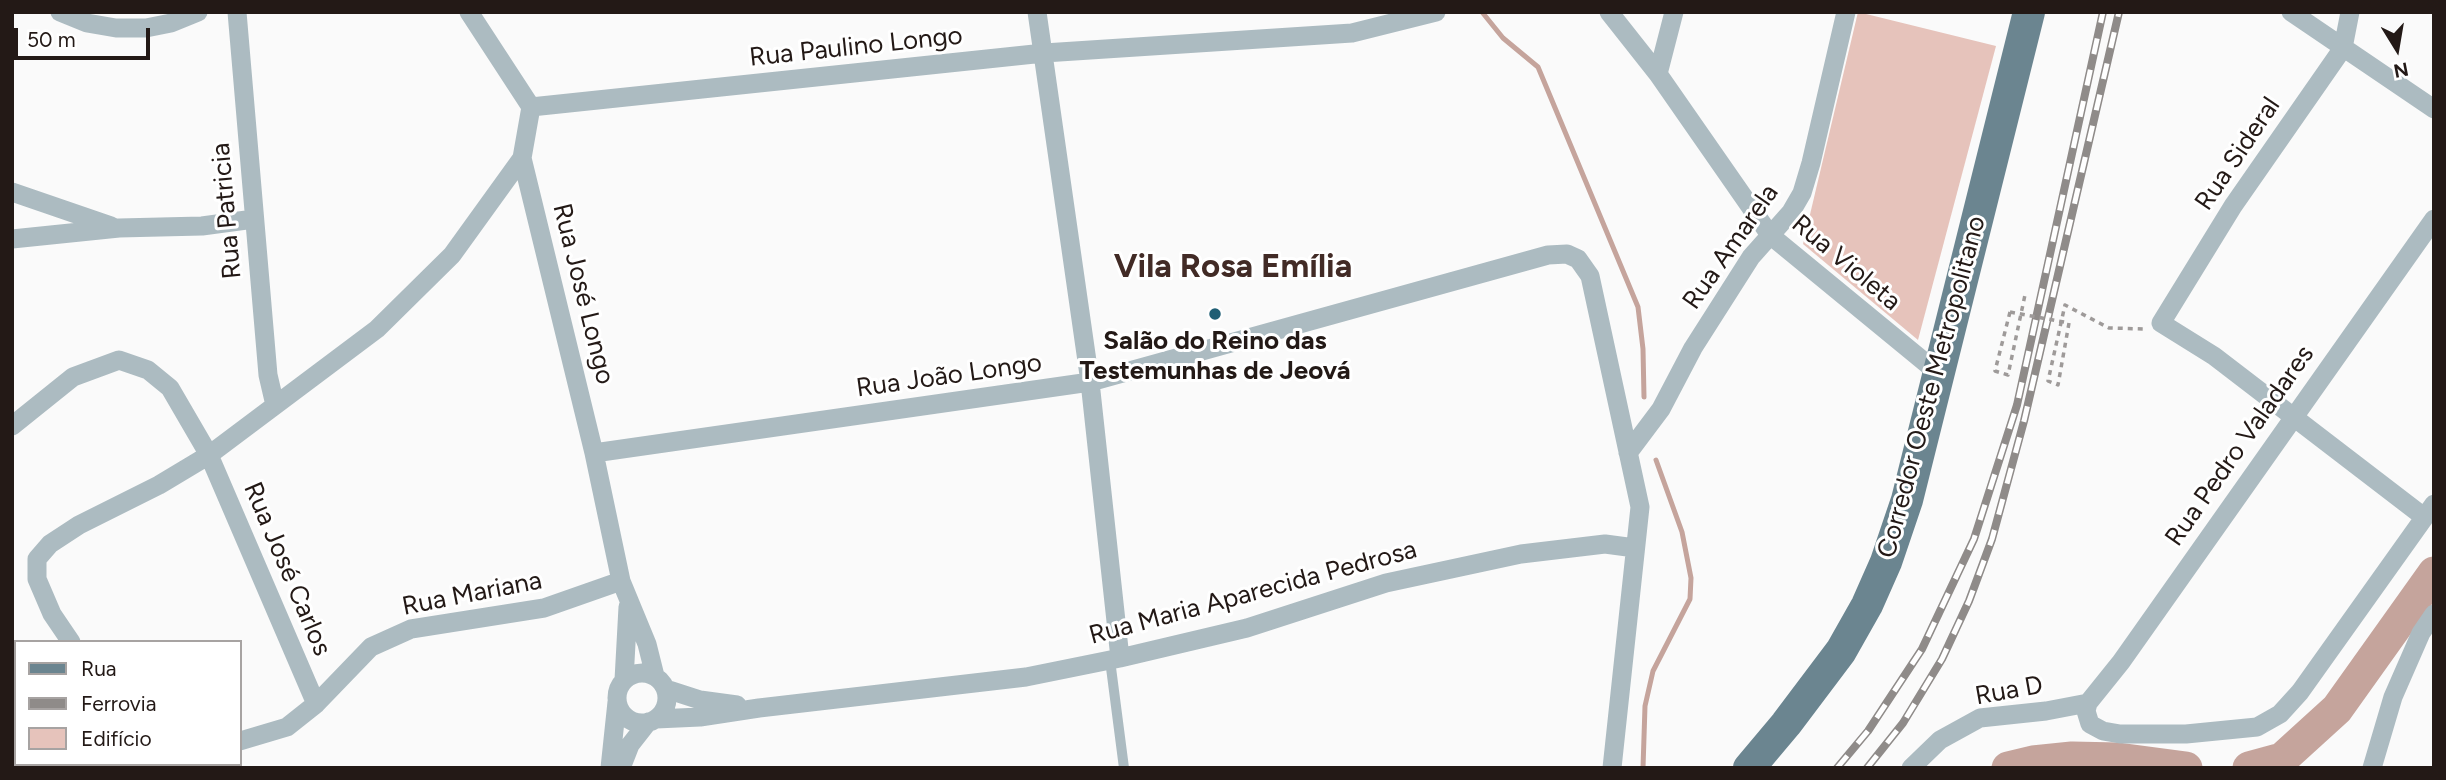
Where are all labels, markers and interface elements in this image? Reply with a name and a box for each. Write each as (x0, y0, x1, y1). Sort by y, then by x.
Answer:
scale bar (18, 14, 154, 58)
north arrow (2362, 14, 2432, 84)
street label: Rua Paulino Longo (748, 20, 964, 74)
text: 50 m (27, 27, 76, 52)
text: N (2392, 57, 2411, 83)
street label: Rua Sideral (2189, 92, 2287, 216)
street label: Rua Patricia (206, 142, 248, 280)
street label: Rua Amarela (1677, 178, 1785, 316)
street label: Rua José Longo (545, 200, 621, 388)
street label: Rua Violeta (1785, 208, 1907, 318)
street label: Corredor Oeste Metropolitano (1871, 213, 1993, 561)
district label: Vila Rosa Emília (1114, 247, 1352, 287)
marker: Salão do Reino das Testemunhas de Jeová (1207, 306, 1223, 322)
place label: Salão do Reino das Testemunhas de Jeová (1080, 325, 1350, 386)
street label: Rua Pedro Valadares (2159, 340, 2321, 552)
street label: Rua João Longo (854, 348, 1044, 404)
street label: Rua José Carlos (236, 478, 338, 660)
street label: Rua Maria Aparecida Pedrosa (1086, 534, 1420, 652)
street label: Rua Mariana (400, 565, 544, 623)
legend (14, 640, 242, 766)
text: Rua (81, 656, 117, 681)
street label: Rua D (1973, 670, 2045, 712)
text: Ferrovia (81, 691, 156, 716)
text: Edifício (81, 726, 152, 751)

